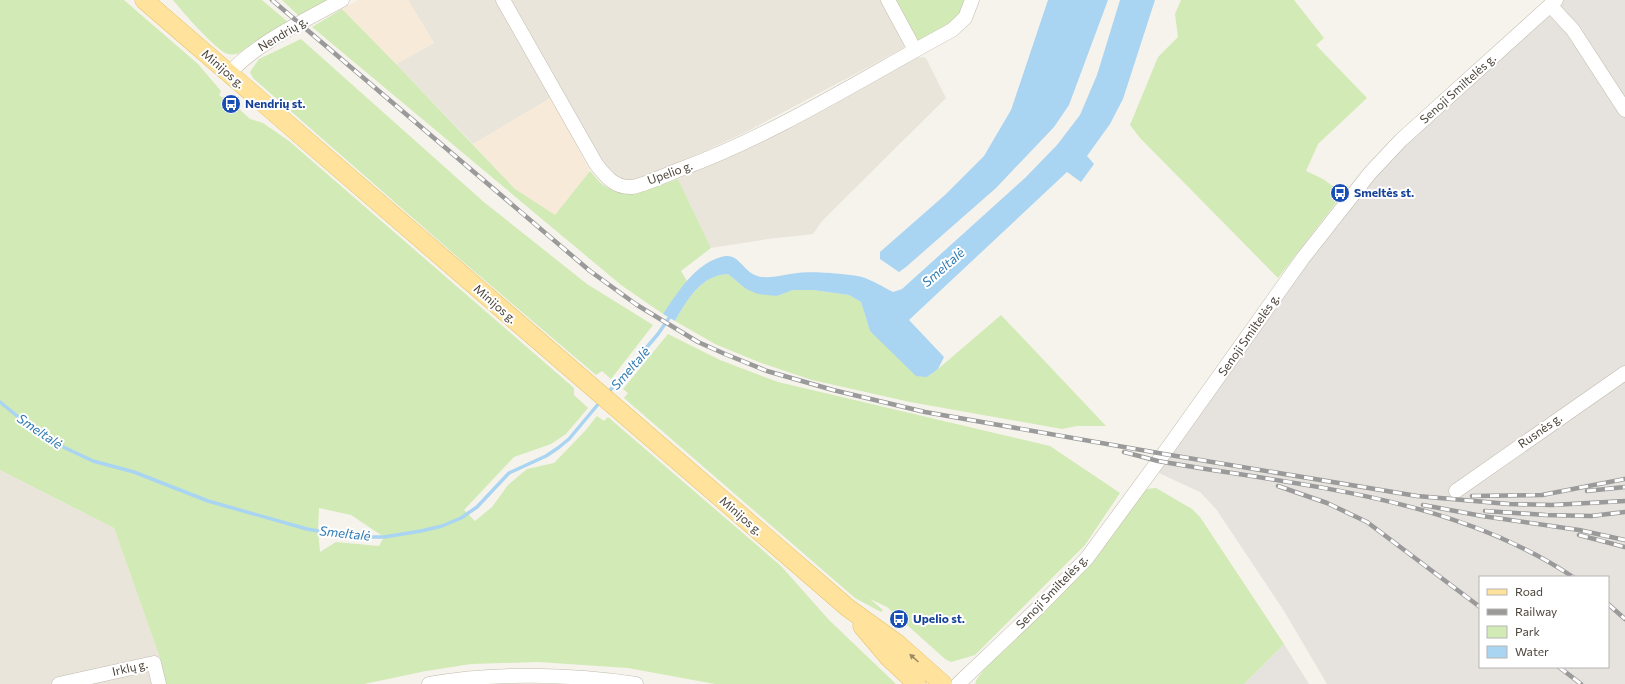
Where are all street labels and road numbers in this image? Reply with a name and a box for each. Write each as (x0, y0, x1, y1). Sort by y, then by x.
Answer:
street label: Nendrių g. (255, 13, 310, 53)
street label: Minijos g. (200, 46, 248, 91)
street label: Senoji Smiltelės g. (1417, 50, 1498, 126)
street label: Upelio g. (645, 157, 694, 187)
street label: Minijos g. (472, 281, 520, 326)
street label: Senoji Smiltelės g. (1215, 290, 1282, 378)
street label: Rusnės g. (1515, 410, 1564, 450)
street label: Minijos g. (718, 493, 766, 538)
street label: Senoji Smiltelės g. (1013, 551, 1090, 631)
street label: Irklų g. (111, 656, 149, 678)

